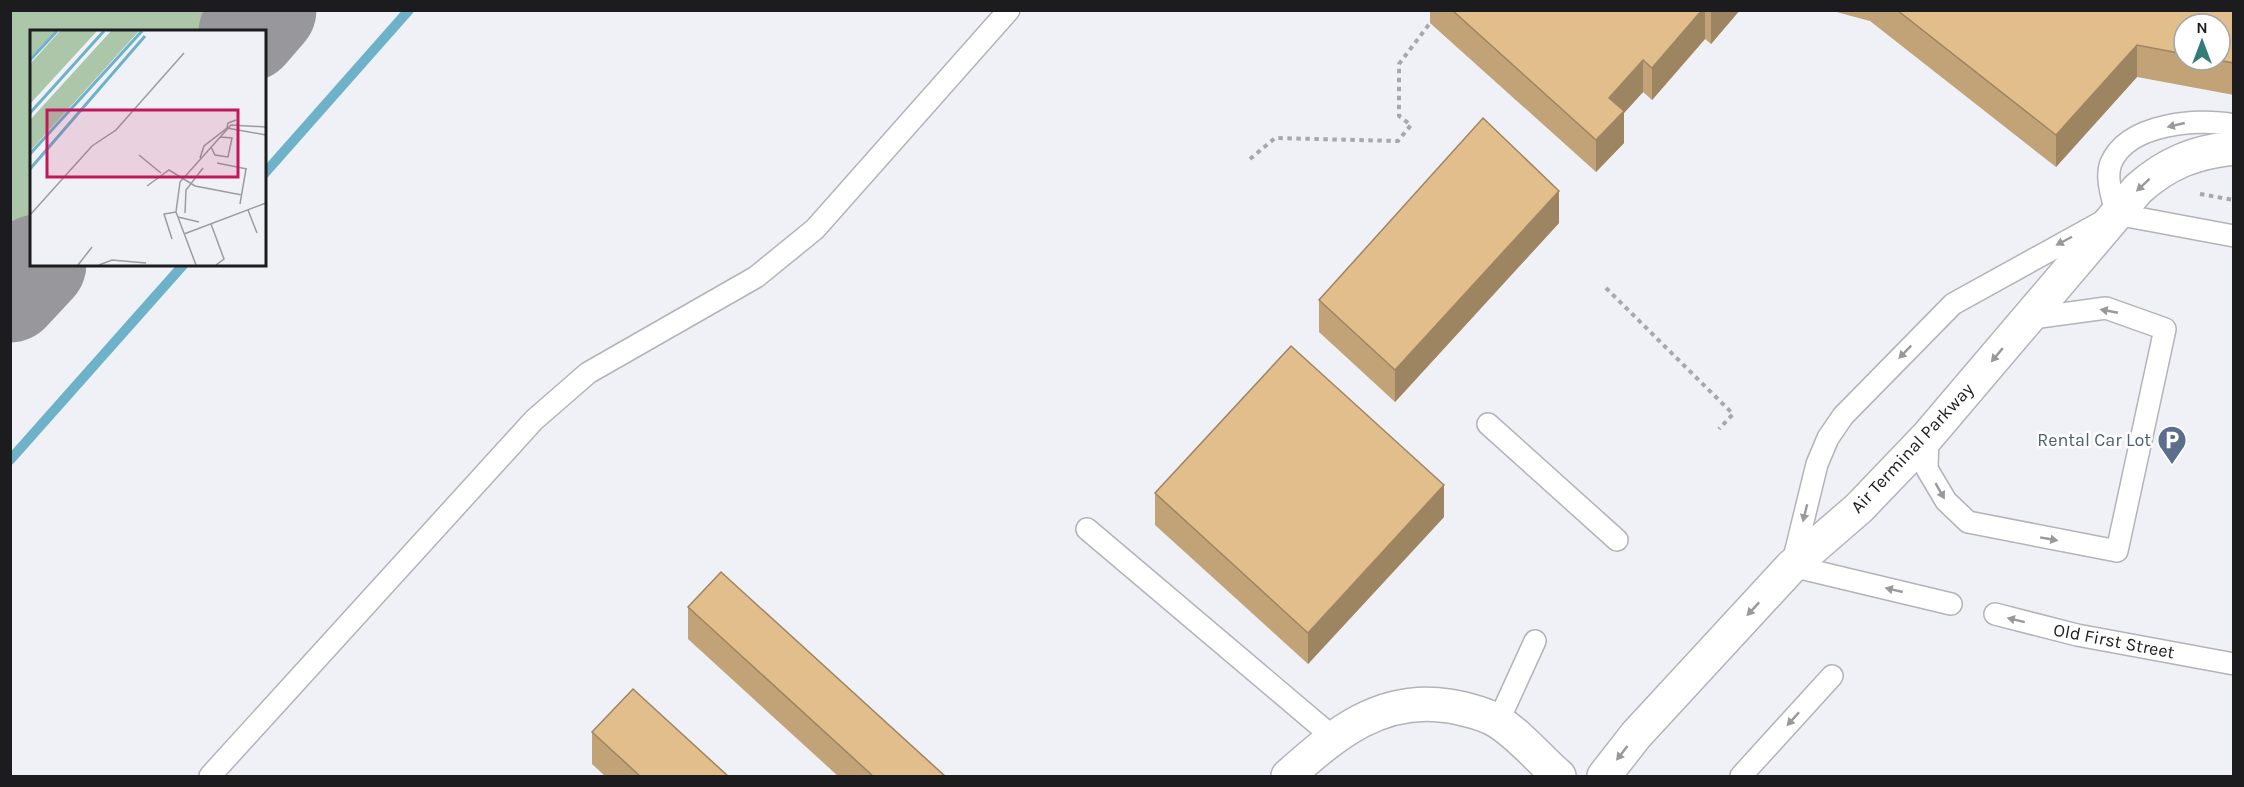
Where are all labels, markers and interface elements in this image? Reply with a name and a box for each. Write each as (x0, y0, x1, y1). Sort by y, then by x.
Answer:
north arrow (2172, 12, 2232, 72)
text: N (2196, 18, 2208, 37)
inset map (30, 30, 266, 266)
one-way arrow (2166, 120, 2185, 130)
one-way arrow (2135, 178, 2150, 192)
one-way arrow (2055, 236, 2072, 246)
one-way arrow (2100, 306, 2119, 315)
one-way arrow (1899, 344, 1913, 358)
one-way arrow (1990, 347, 2003, 363)
street label: Air Terminal Parkway (1846, 378, 1978, 518)
parking icon: Rental Car Lot (2156, 424, 2188, 466)
place label: Rental Car Lot (2037, 429, 2151, 451)
one-way arrow (1935, 483, 1945, 500)
one-way arrow (1800, 504, 1810, 522)
one-way arrow (2040, 535, 2059, 544)
one-way arrow (1885, 585, 1903, 595)
one-way arrow (1746, 601, 1760, 616)
one-way arrow (2007, 614, 2025, 624)
street label: Old First Street (2052, 618, 2177, 664)
one-way arrow (1786, 712, 1800, 726)
one-way arrow (1616, 745, 1628, 761)

